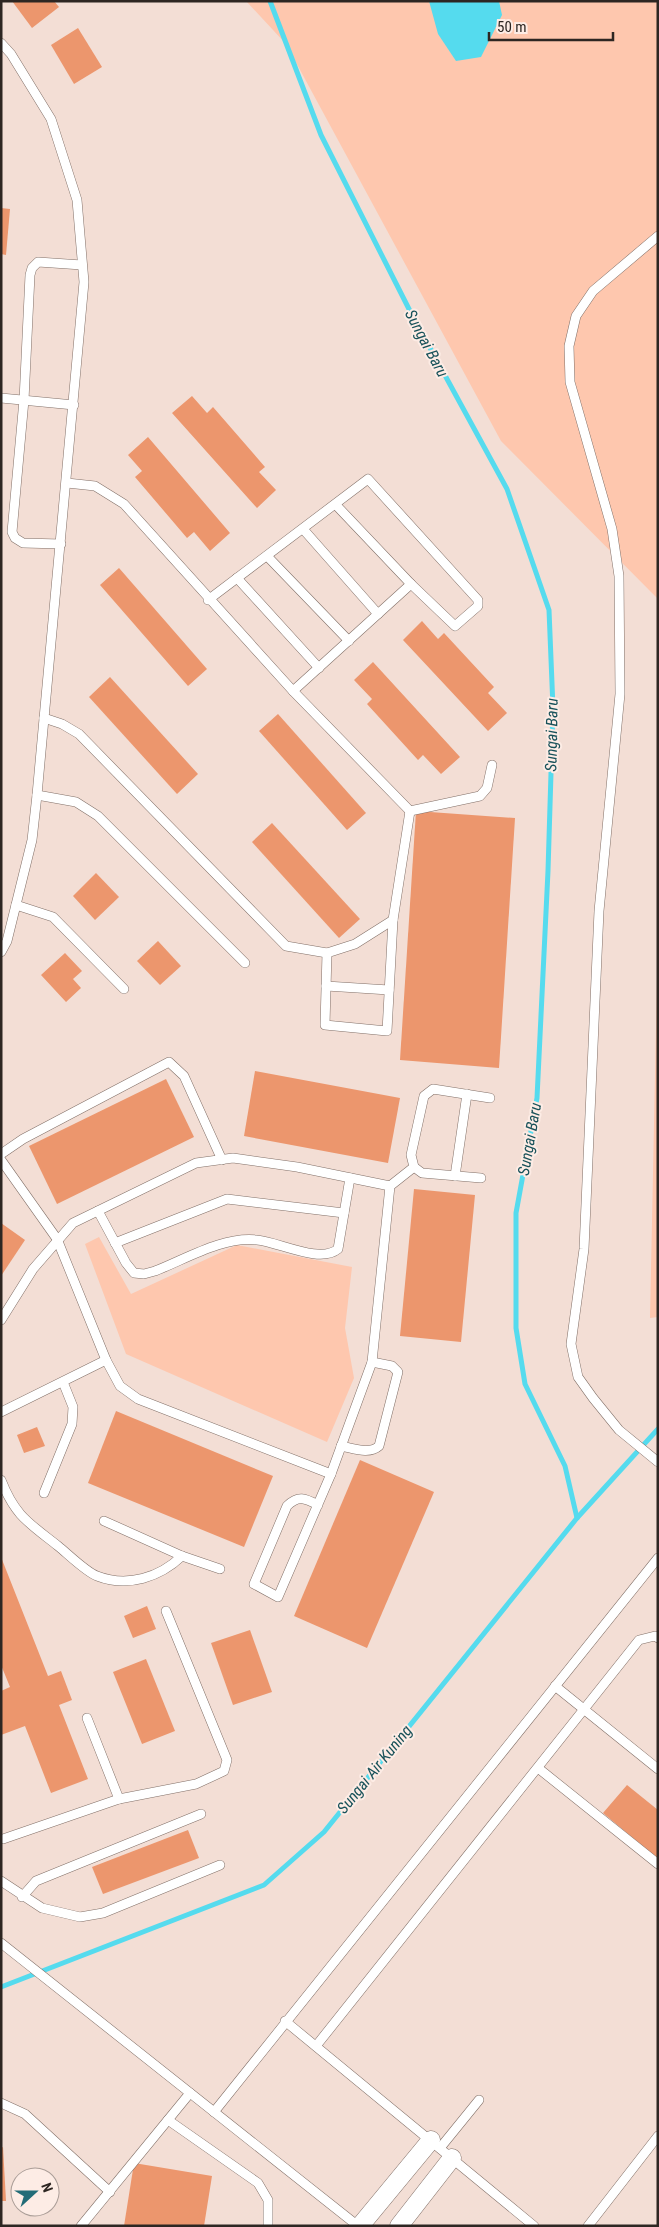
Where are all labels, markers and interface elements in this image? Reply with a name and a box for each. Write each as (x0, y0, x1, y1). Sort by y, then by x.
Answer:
scale bar (489, 10, 613, 42)
text: 50 m (497, 18, 527, 36)
water label: Sungai Baru (401, 306, 452, 381)
water label: Sungai Baru (541, 698, 562, 772)
water label: Sungai Baru (514, 1101, 545, 1177)
water label: Sungai Air Kuning (333, 1721, 416, 1817)
north arrow (10, 2167, 60, 2217)
text: N (38, 2180, 56, 2194)

